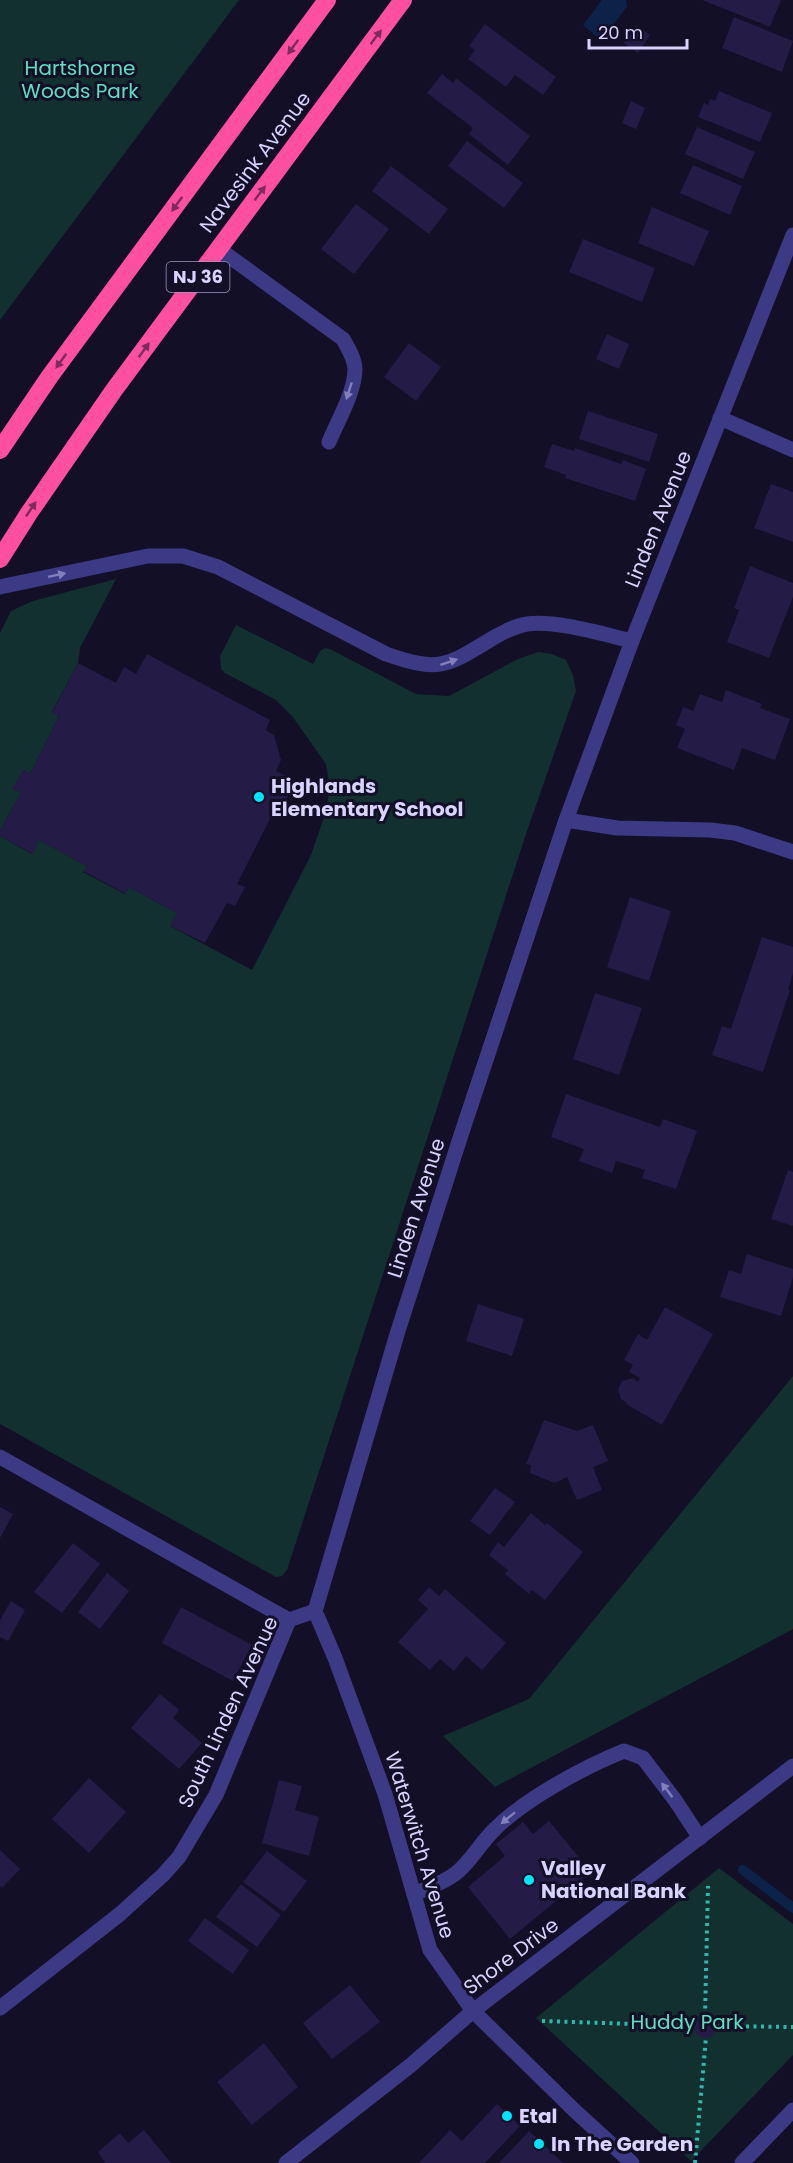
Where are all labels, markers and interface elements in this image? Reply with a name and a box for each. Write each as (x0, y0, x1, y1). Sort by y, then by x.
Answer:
scale bar (589, 12, 686, 50)
text: 20 m (598, 20, 643, 45)
one-way arrow (370, 29, 382, 45)
one-way arrow (286, 39, 299, 55)
park label: Hartshorne Woods Park (21, 54, 139, 105)
street label: Navesink Avenue (193, 86, 317, 238)
one-way arrow (254, 186, 266, 202)
one-way arrow (171, 196, 183, 211)
road number: NJ 36 (166, 262, 230, 292)
one-way arrow (138, 342, 150, 358)
one-way arrow (55, 352, 67, 368)
one-way arrow (344, 382, 353, 400)
street label: Linden Avenue (618, 446, 698, 592)
one-way arrow (25, 502, 37, 518)
one-way arrow (48, 570, 67, 579)
one-way arrow (440, 657, 458, 666)
place label: Highlands Elementary School (271, 772, 463, 823)
marker: Highlands Elementary School (252, 790, 266, 804)
street label: Linden Avenue (380, 1134, 452, 1282)
street label: South Linden Avenue (171, 1612, 285, 1812)
street label: Waterwitch Avenue (378, 1748, 462, 1942)
one-way arrow (662, 1782, 674, 1797)
one-way arrow (501, 1811, 516, 1824)
place label: Valley National Bank (541, 1854, 687, 1905)
marker: Valley National Bank (522, 1873, 536, 1887)
street label: Shore Drive (458, 1911, 564, 2001)
park label: Huddy Park (630, 2008, 744, 2036)
place label: Etal (519, 2102, 557, 2130)
marker: Etal (500, 2109, 514, 2123)
place label: In The Garden (551, 2130, 693, 2158)
marker: In The Garden (532, 2137, 546, 2151)

